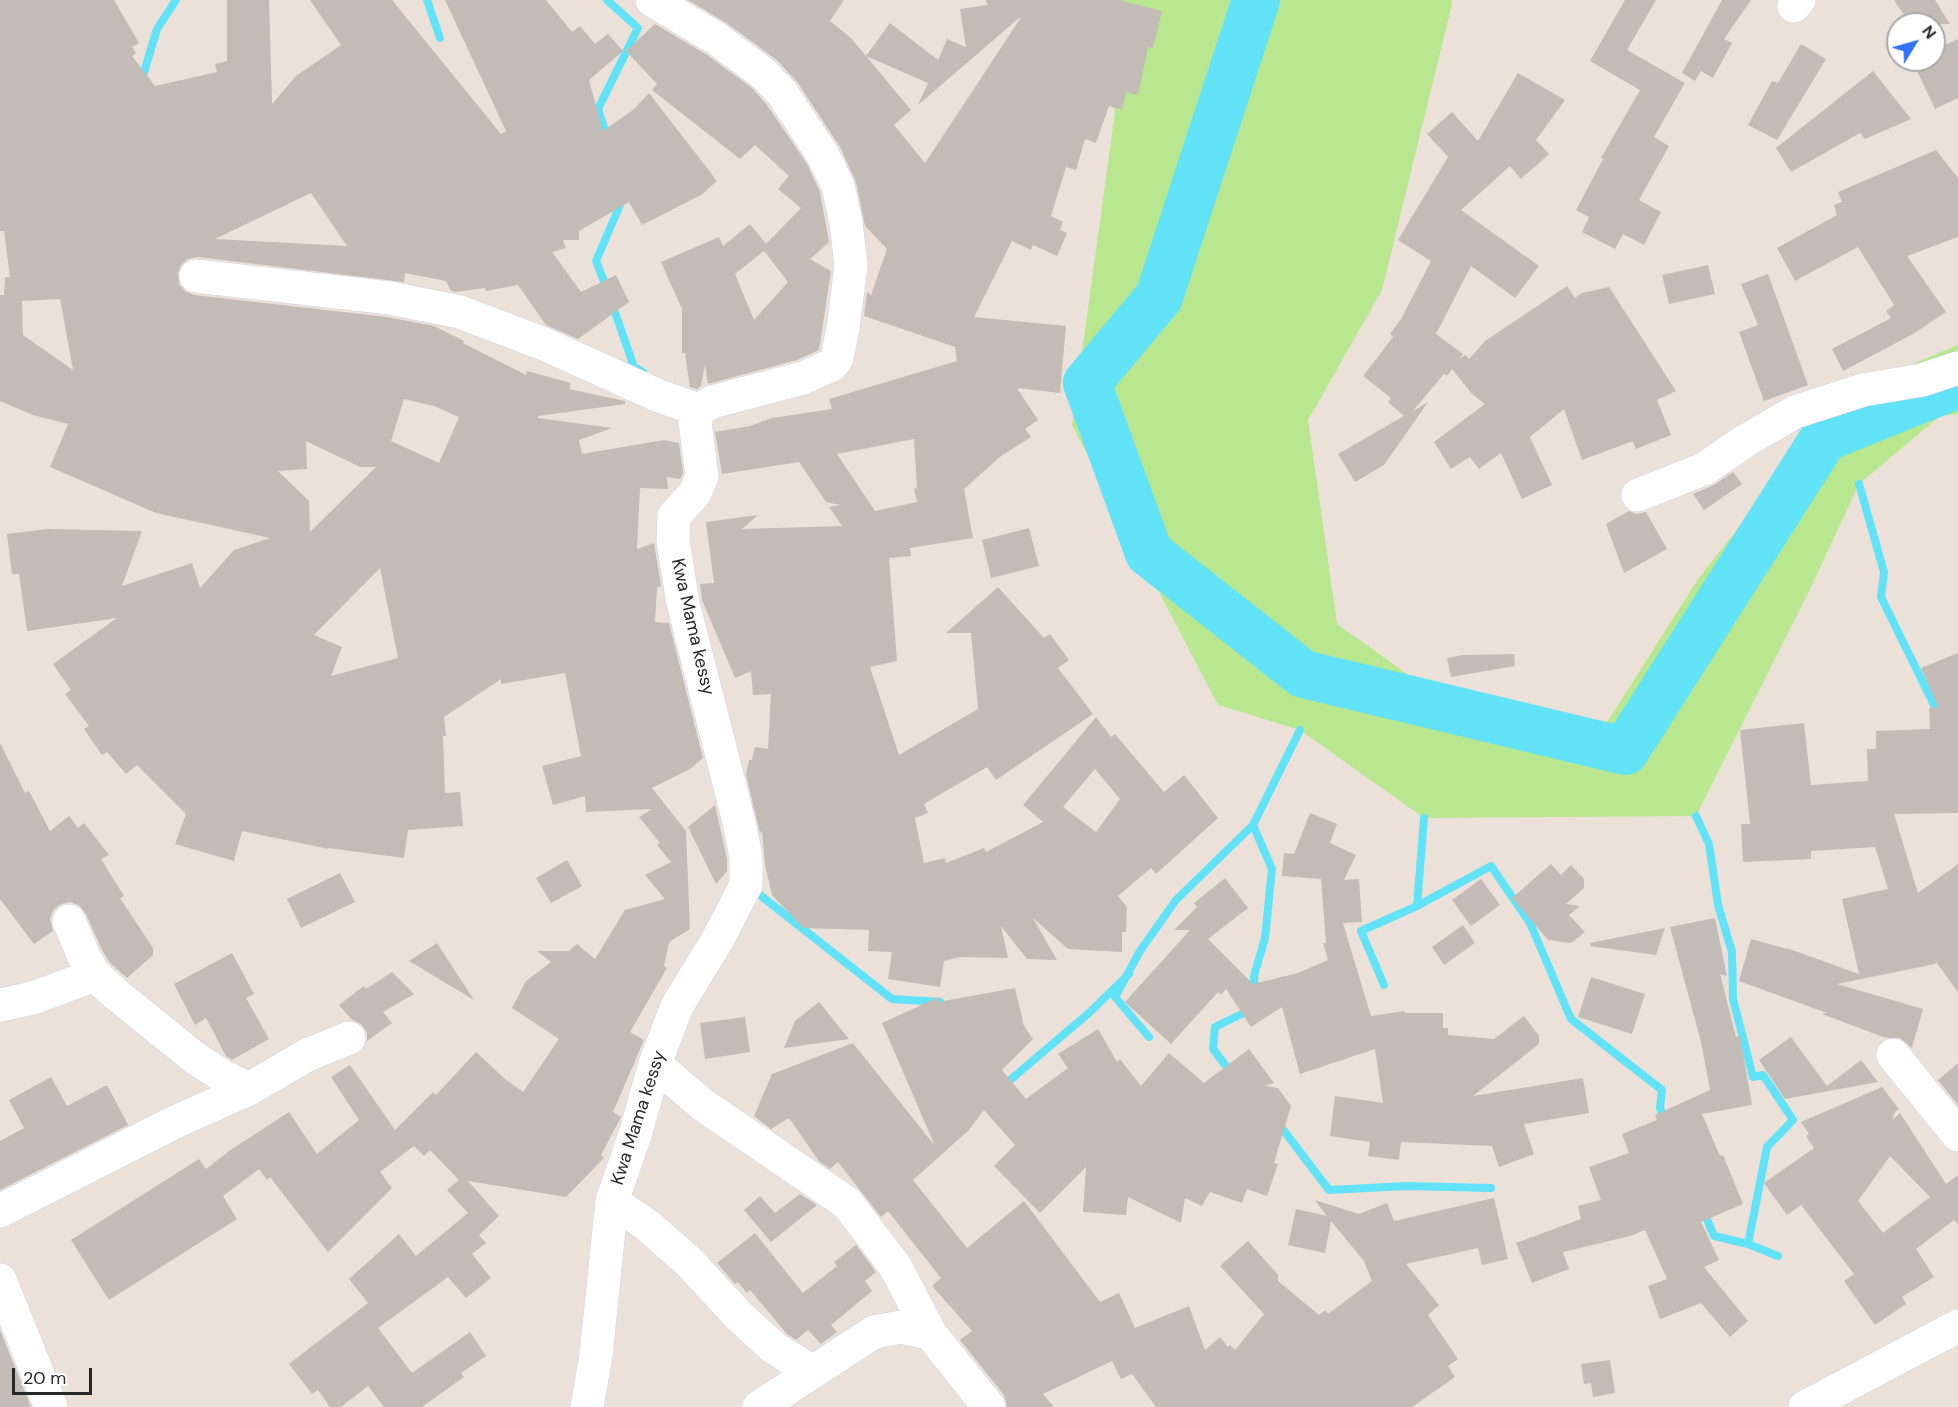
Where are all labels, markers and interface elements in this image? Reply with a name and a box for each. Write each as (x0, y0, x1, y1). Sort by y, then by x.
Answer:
north arrow (1886, 12, 1946, 72)
text: N (1917, 21, 1941, 43)
street label: Kwa Mama kessy (666, 556, 718, 698)
street label: Kwa Mama kessy (607, 1048, 671, 1188)
scale bar (15, 1356, 94, 1394)
text: 20 m (23, 1366, 66, 1390)

